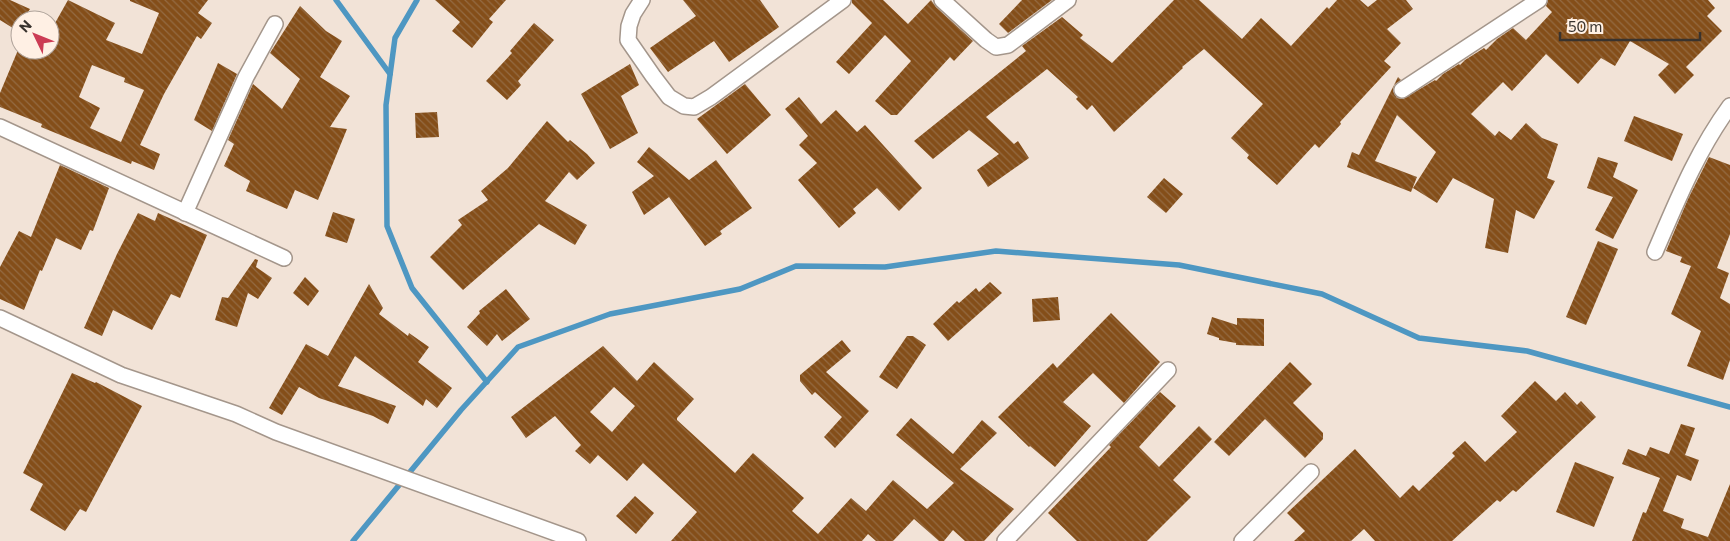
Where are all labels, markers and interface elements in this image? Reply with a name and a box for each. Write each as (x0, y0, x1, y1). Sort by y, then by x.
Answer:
north arrow (10, 10, 60, 60)
scale bar (1560, 10, 1700, 42)
text: N (15, 16, 35, 35)
text: 50 m (1568, 17, 1602, 35)

